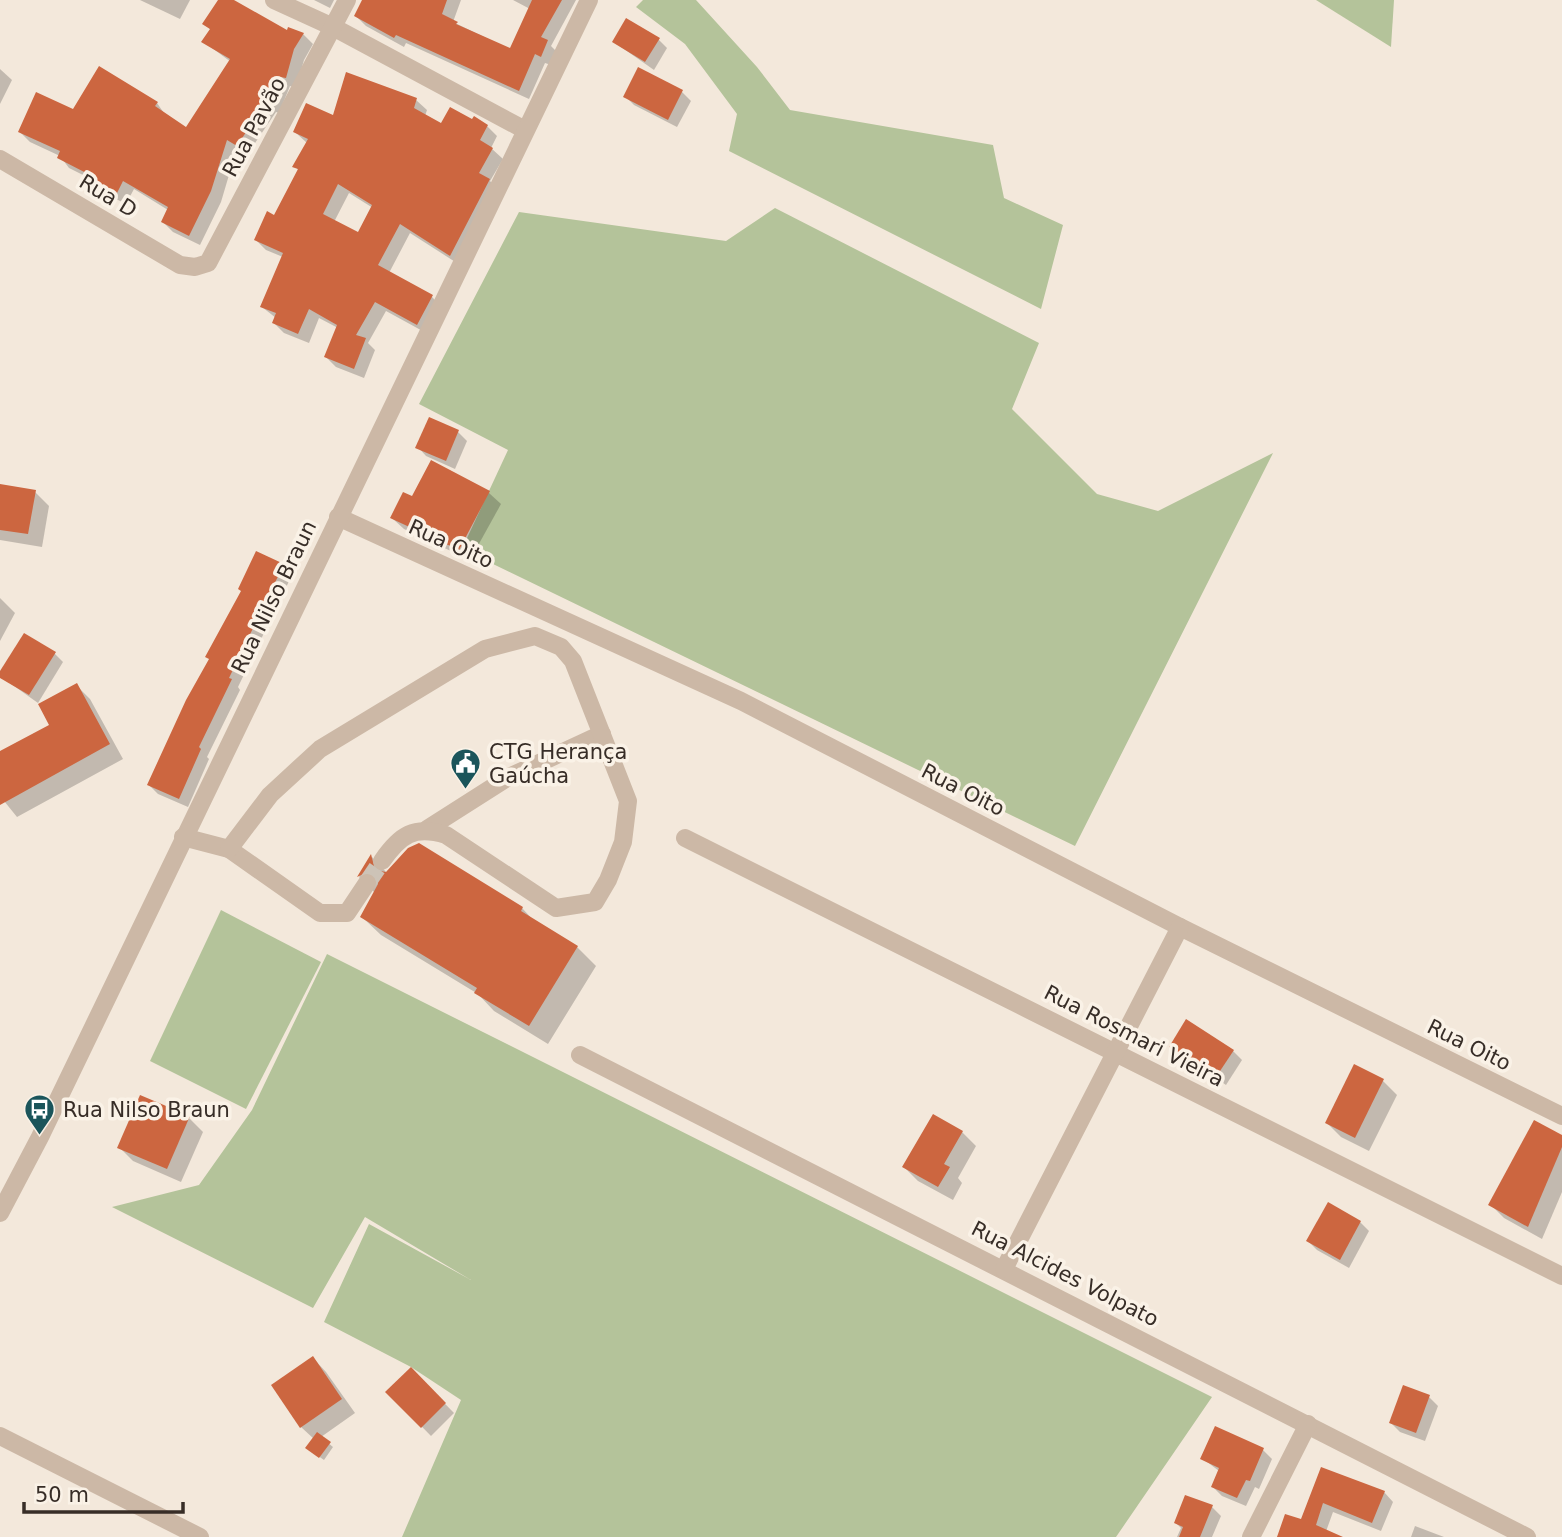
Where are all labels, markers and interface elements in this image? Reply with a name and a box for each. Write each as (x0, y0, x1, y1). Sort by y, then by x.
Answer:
street label: Rua Pavão (218, 73, 290, 181)
street label: Rua D (75, 170, 141, 222)
street label: Rua Oito (405, 515, 497, 573)
street label: Rua Nilso Braun (227, 517, 321, 677)
place label: CTG Herança Gaúcha (489, 740, 627, 788)
public building icon: CTG Herança Gaúcha (449, 747, 483, 791)
street label: Rua Oito (917, 759, 1009, 821)
street label: Rua Rosmari Vieira (1040, 980, 1228, 1092)
street label: Rua Oito (1423, 1014, 1515, 1076)
bus stop icon: Rua Nilso Braun (23, 1093, 57, 1137)
place label: Rua Nilso Braun (63, 1098, 230, 1122)
street label: Rua Alcides Volpato (967, 1216, 1163, 1332)
scale bar (24, 1470, 184, 1514)
text: 50 m (35, 1483, 89, 1507)

